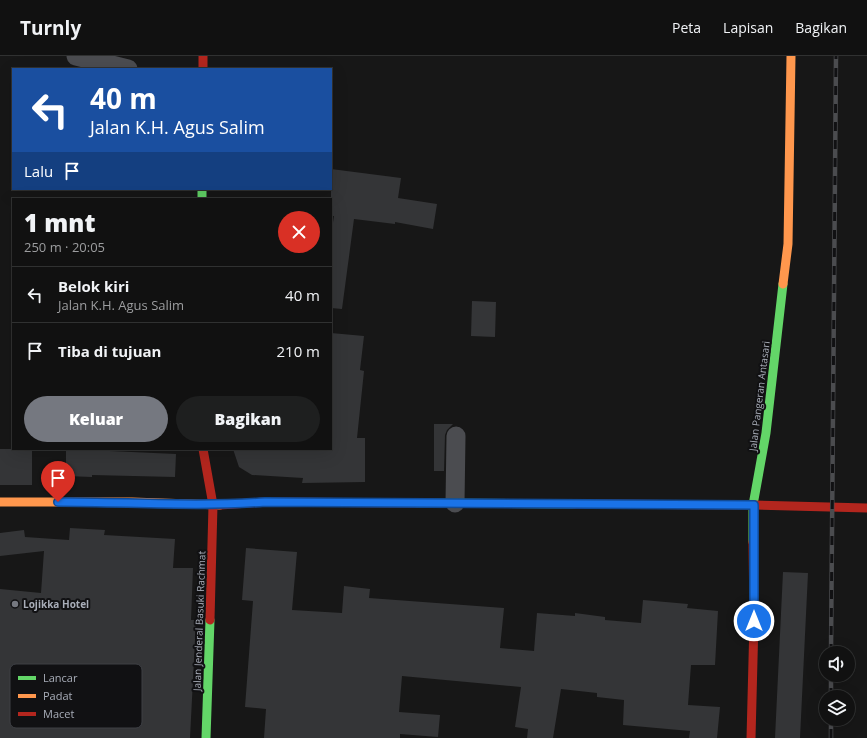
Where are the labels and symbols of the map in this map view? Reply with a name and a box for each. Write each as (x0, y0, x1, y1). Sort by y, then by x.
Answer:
street label: Jalan Pangeran Antasari (745, 340, 773, 453)
pin (41, 461, 75, 502)
street label: Jalan Jenderal Basuki Rachmat (190, 550, 208, 692)
place label: Lojikka Hotel (23, 597, 89, 611)
marker: Lojikka Hotel (10, 599, 20, 609)
position arrow (733, 600, 775, 642)
legend (10, 664, 142, 728)
text: Lancar (43, 670, 78, 685)
text: Padat (43, 688, 73, 703)
text: Macet (43, 706, 74, 721)

